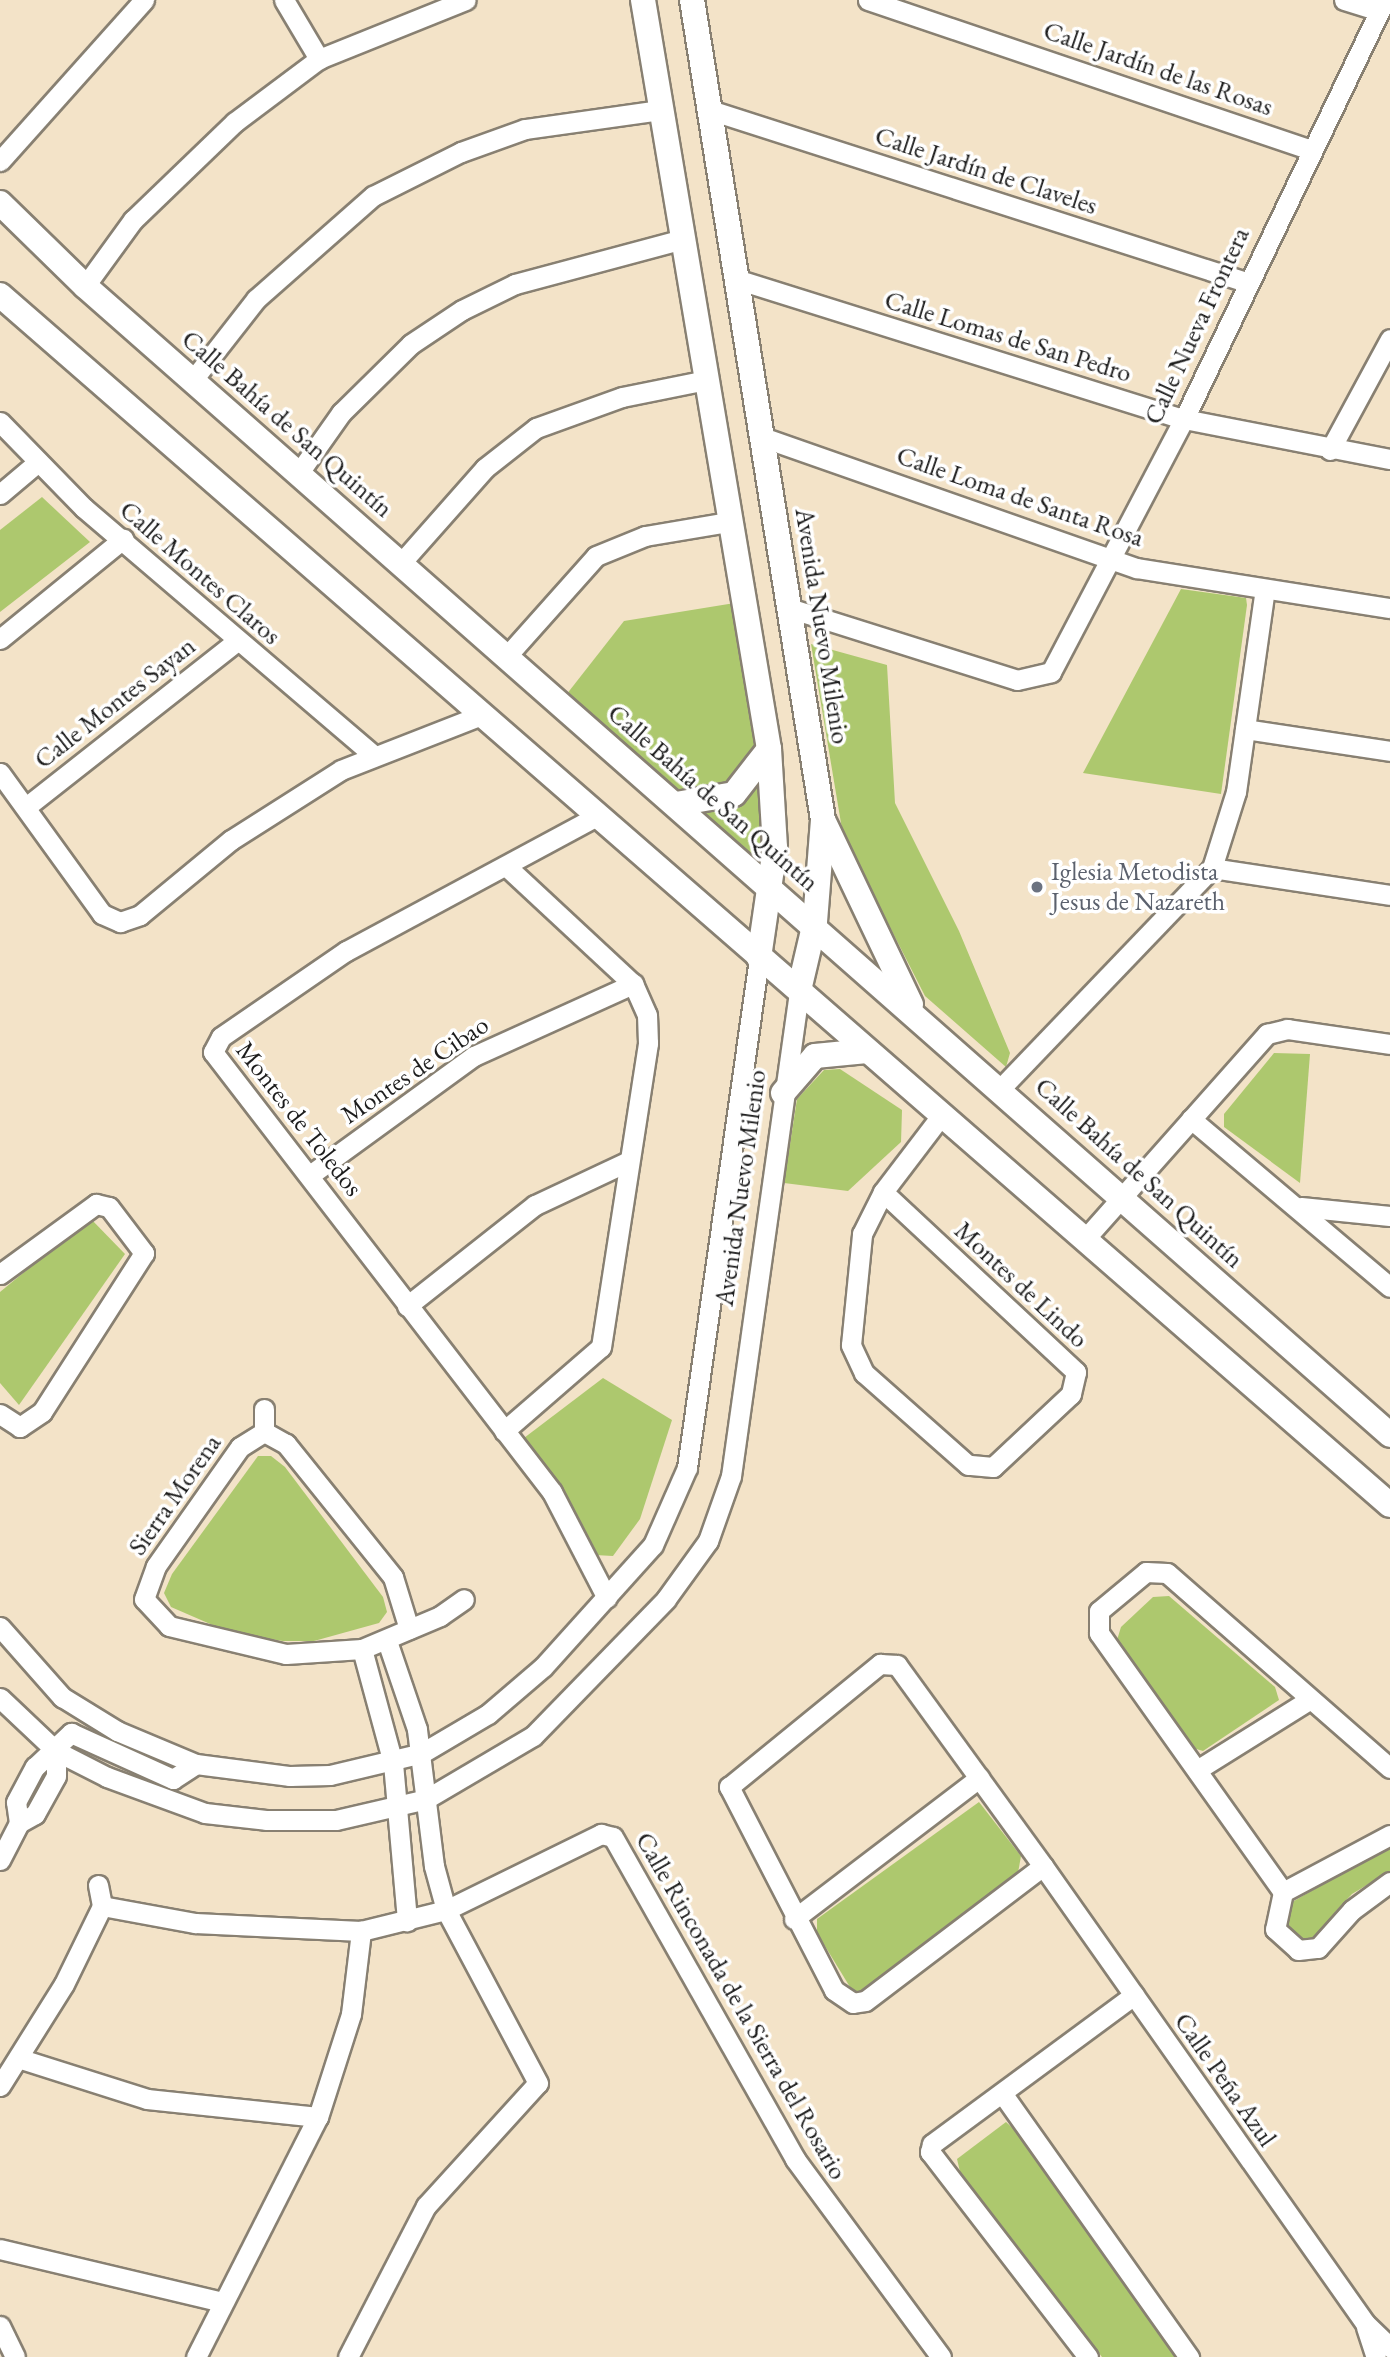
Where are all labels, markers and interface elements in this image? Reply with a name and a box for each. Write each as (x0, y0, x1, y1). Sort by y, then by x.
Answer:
street label: Calle Jardín de las Rosas (1039, 15, 1277, 123)
street label: Calle Jardín de Claveles (871, 120, 1101, 222)
street label: Calle Nueva Frontera (1138, 223, 1256, 429)
street label: Calle Lomas de San Pedro (881, 285, 1135, 389)
street label: Calle Bahía de San Quintín (175, 324, 399, 524)
street label: Calle Loma de Santa Rosa (892, 440, 1148, 554)
street label: Calle Montes Claros (113, 495, 287, 651)
street label: Avenida Nuevo Milenio (788, 506, 856, 746)
street label: Calle Montes Sayan (28, 631, 202, 775)
street label: Calle Bahía de San Quintín (601, 698, 825, 898)
place label: Iglesia Metodista Jesus de Nazareth (1051, 856, 1225, 917)
marker: Iglesia Metodista Jesus de Nazareth (1029, 879, 1045, 895)
street label: Montes de Cibao (335, 1009, 495, 1131)
street label: Montes de Toledos (229, 1035, 369, 1203)
street label: Avenida Nuevo Milenio (709, 1068, 773, 1308)
street label: Calle Bahía de San Quintín (1028, 1071, 1250, 1275)
street label: Montes de Lindo (948, 1215, 1094, 1355)
street label: Sierra Morena (122, 1429, 228, 1561)
street label: Calle Rinconada de la Sierra del Rosario (629, 1827, 853, 2185)
street label: Calle Peña Azul (1167, 2007, 1283, 2153)

